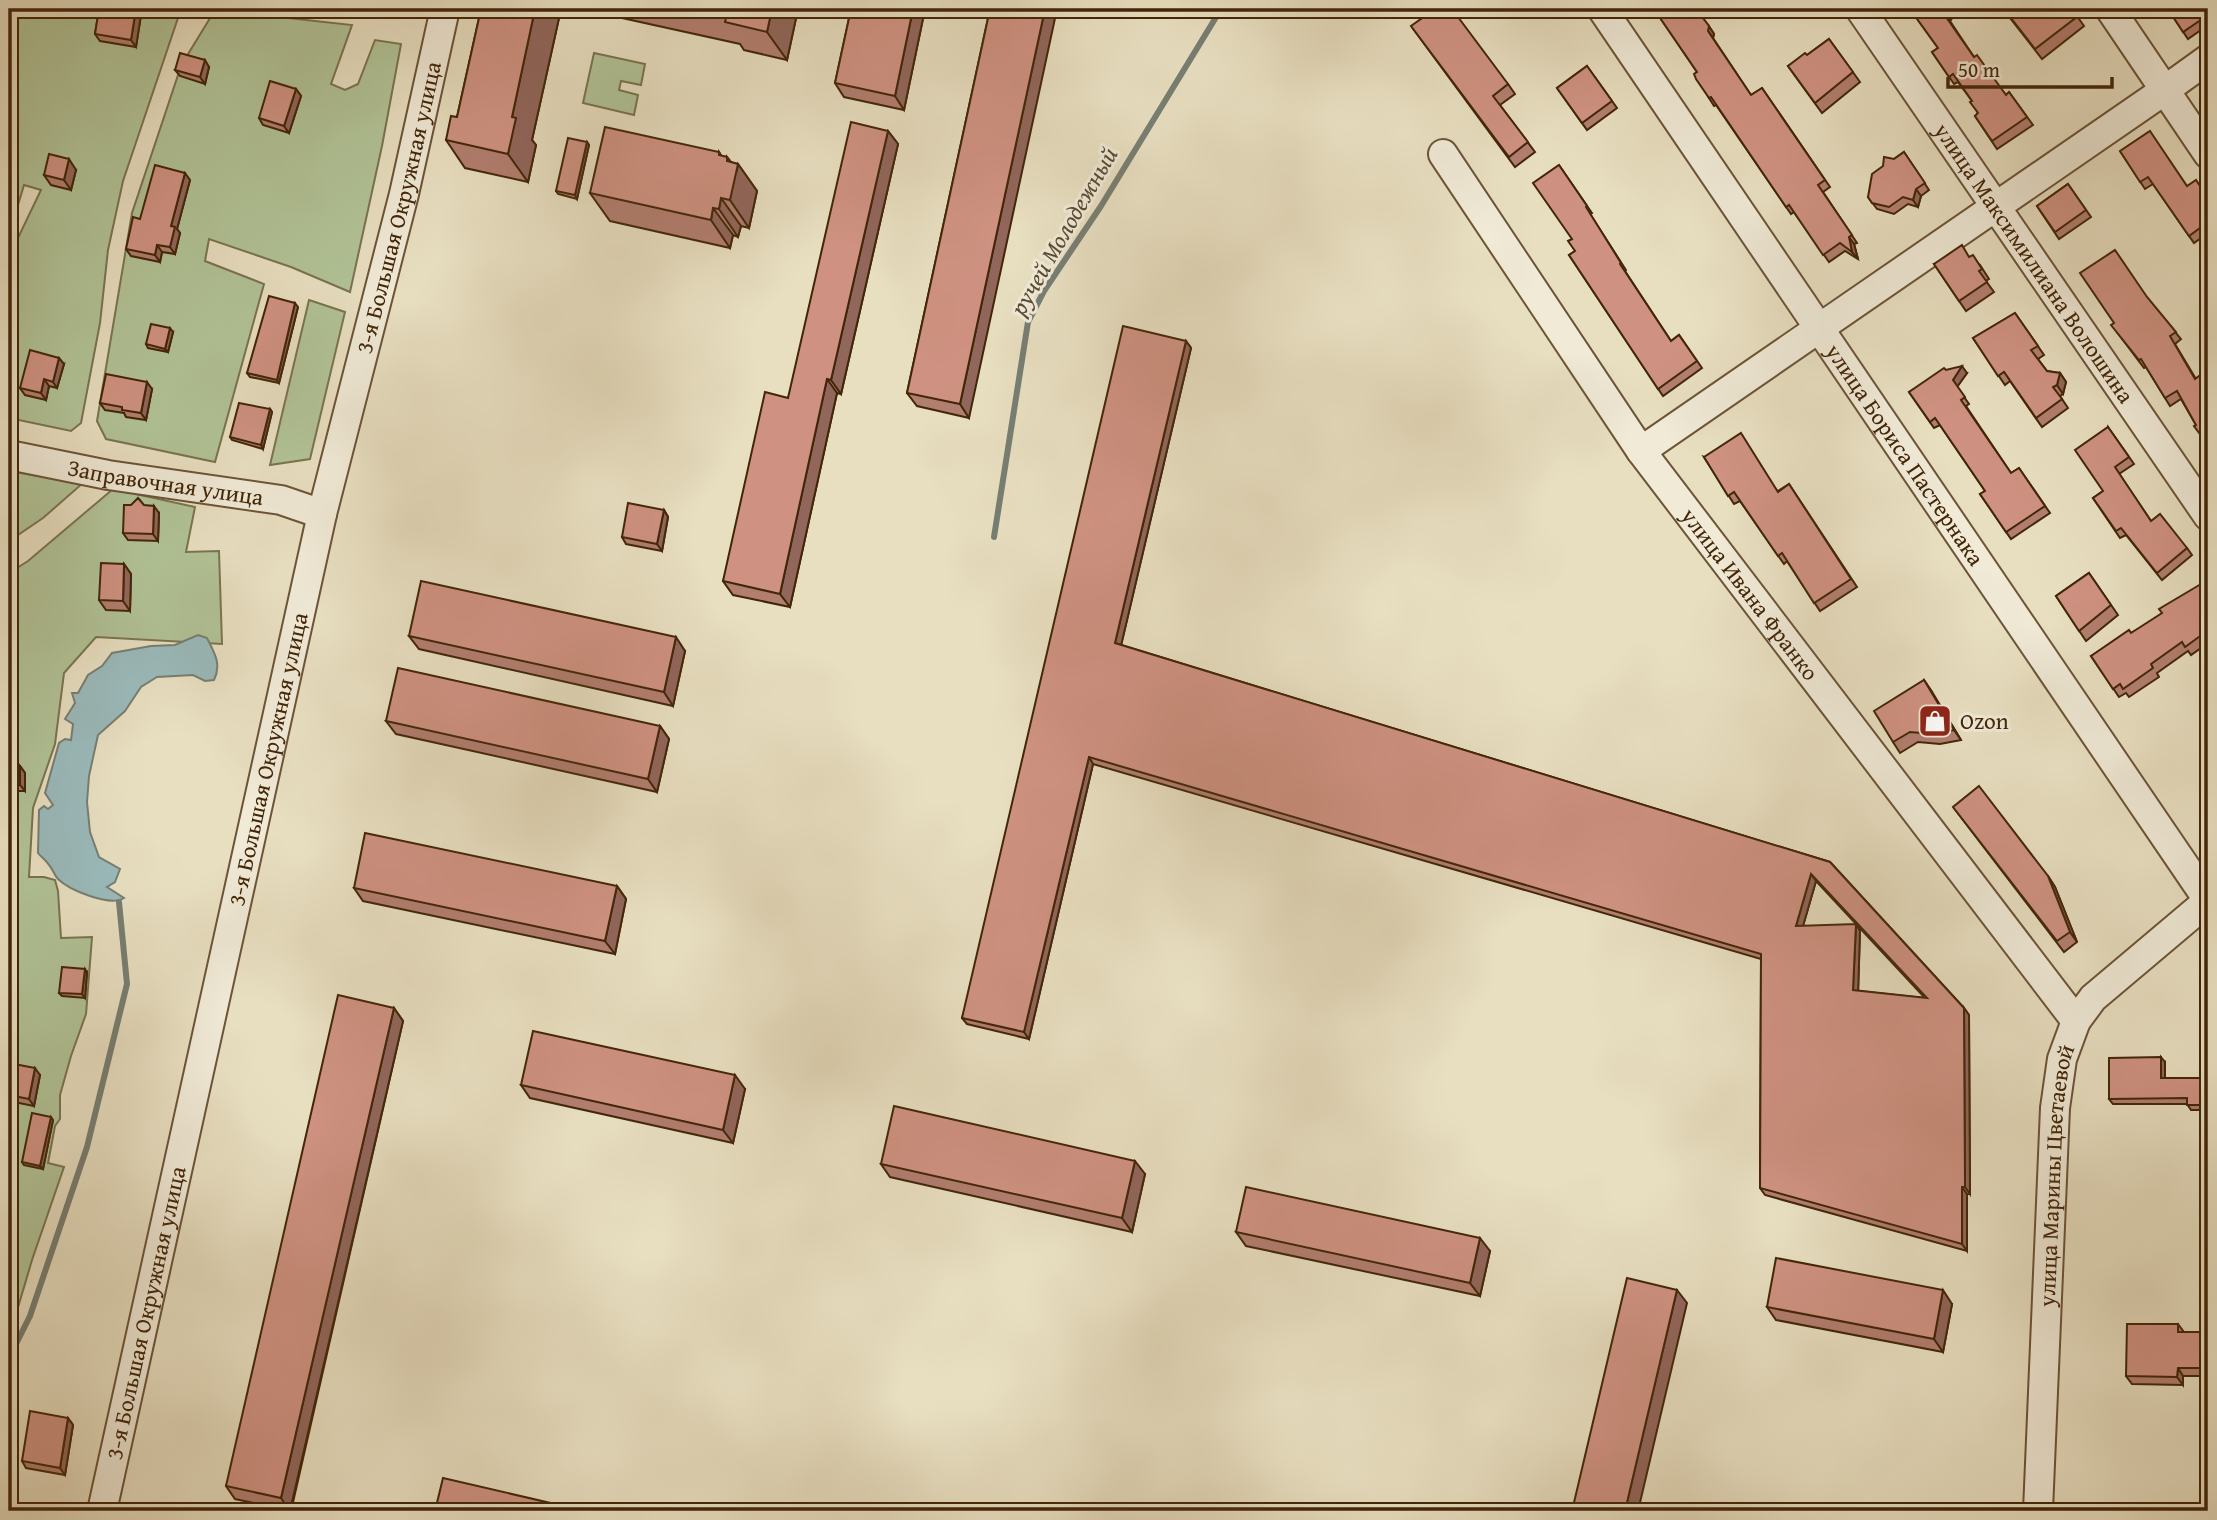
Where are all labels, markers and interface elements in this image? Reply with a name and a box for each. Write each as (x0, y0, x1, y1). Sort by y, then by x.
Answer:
scale bar (1948, 46, 2112, 90)
text: 50 m (1958, 54, 2000, 85)
street label: 3-я Большая Окружная улица (347, 58, 449, 357)
street label: улица Максимилиана Волошина (1926, 115, 2143, 410)
water label: ручей Молодежный (1001, 140, 1126, 322)
street label: улица Бориса Пастернака (1818, 336, 1993, 572)
street label: Заправочная улица (65, 450, 266, 513)
street label: улица Ивана Франко (1673, 500, 1827, 687)
street label: 3-я Большая Окружная улица (219, 609, 316, 909)
shop icon: Ozon (1916, 702, 1954, 740)
place label: Ozon (1960, 704, 2009, 737)
street label: улица Марины Цветаевой (2030, 1039, 2082, 1308)
street label: 3-я Большая Окружная улица (97, 1163, 194, 1462)

